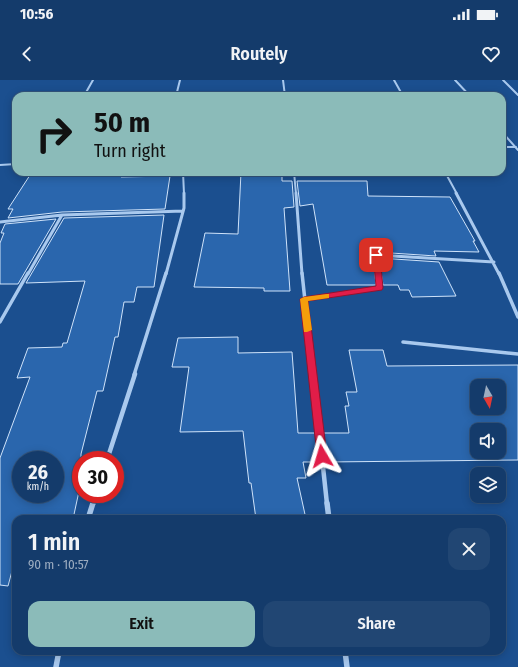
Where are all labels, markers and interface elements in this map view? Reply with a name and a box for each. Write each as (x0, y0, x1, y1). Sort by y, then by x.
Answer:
text: 10:56 (20, 5, 53, 23)
icon: back (16, 43, 38, 65)
text: Routely (231, 43, 287, 65)
icon: heart (480, 43, 502, 65)
text: 50 m (94, 106, 150, 139)
icon: right (28, 108, 80, 160)
text: Turn right (94, 140, 166, 162)
pin (359, 238, 393, 272)
icon: arrive (365, 244, 387, 266)
north arrow (470, 379, 506, 415)
map controls (470, 379, 506, 503)
button: sound (470, 423, 506, 459)
position arrow (301, 435, 343, 477)
speed limit sign: 30 (72, 451, 124, 503)
text: 26 (28, 460, 48, 484)
button: layers (470, 467, 506, 503)
text: km/h (27, 481, 49, 493)
text: 1 min (28, 528, 80, 556)
button: close (448, 528, 490, 570)
text: 90 m · 10:57 (28, 557, 89, 572)
button: Exit (28, 601, 255, 647)
button: Share (263, 601, 490, 647)

